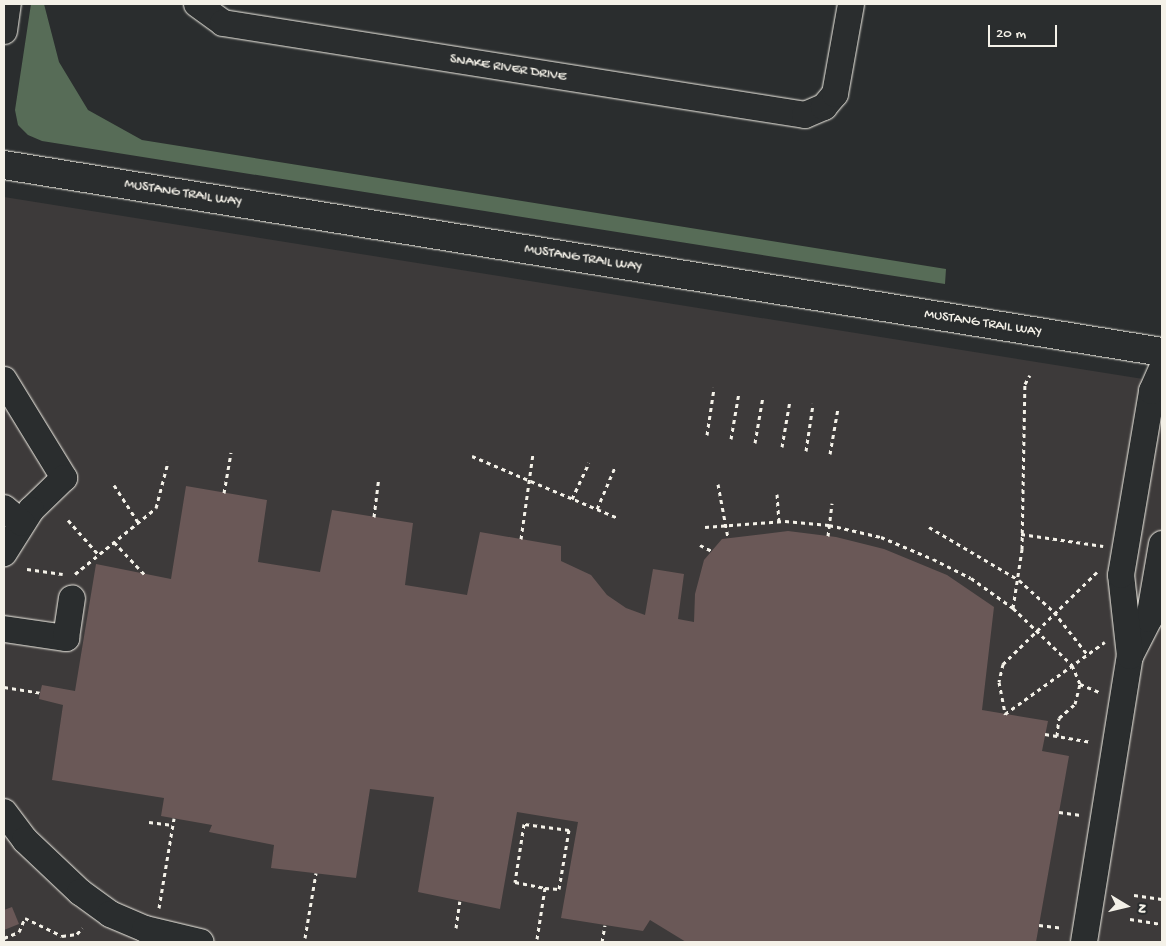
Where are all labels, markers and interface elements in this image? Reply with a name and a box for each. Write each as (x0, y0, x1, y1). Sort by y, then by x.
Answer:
scale bar (991, 15, 1060, 47)
text: 20 m (996, 25, 1026, 43)
street label: SNAKE RIVER DRIVE (448, 51, 568, 87)
street label: MUSTANG TRAIL WAY (123, 176, 243, 212)
street label: MUSTANG TRAIL WAY (523, 241, 643, 277)
street label: MUSTANG TRAIL WAY (923, 306, 1043, 342)
north arrow (1101, 881, 1151, 931)
text: N (1132, 903, 1150, 914)

